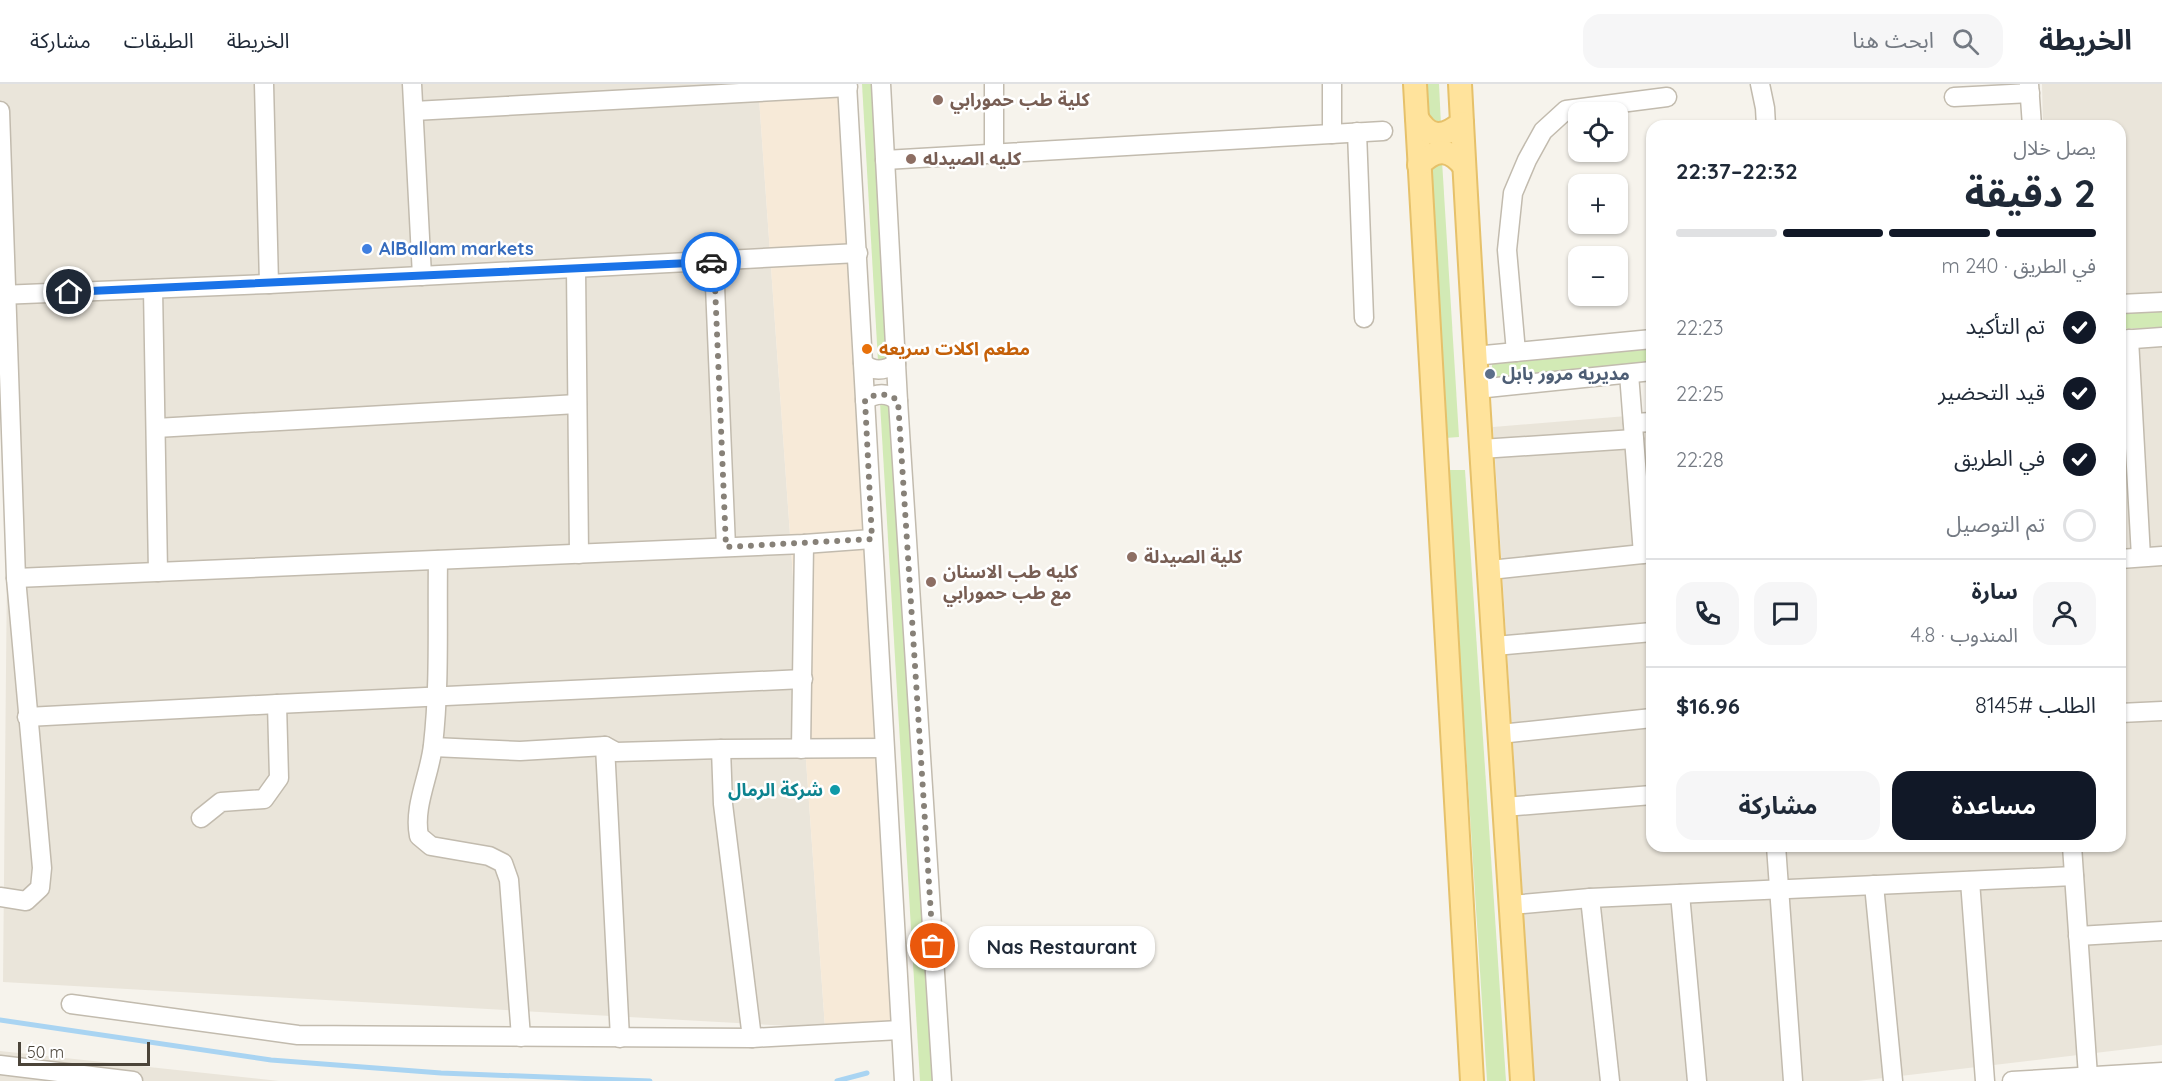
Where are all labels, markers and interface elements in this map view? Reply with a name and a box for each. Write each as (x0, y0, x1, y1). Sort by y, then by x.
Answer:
search box (1583, 14, 2003, 68)
text: الخريطة (2039, 22, 2132, 57)
icon: search (1949, 25, 1982, 58)
text: ابحث هنا (1852, 26, 1934, 54)
text: مشاركة (30, 27, 91, 53)
text: الطبقات (124, 27, 194, 53)
text: الخريطة (227, 27, 290, 53)
place label: كلية طب حمورابي (950, 88, 1090, 114)
marker: كلية طب حمورابي (931, 93, 945, 107)
map controls (1568, 102, 1628, 306)
button: locate (1568, 102, 1628, 162)
text: يصل خلال (2013, 135, 2096, 160)
place label: كليه الصيدله (923, 147, 1022, 170)
marker: كليه الصيدله (904, 152, 918, 166)
text: 22:32–22:37 (1676, 157, 1798, 185)
text: 2 دقيقة (1965, 168, 2096, 217)
button: + (1568, 174, 1628, 234)
courier (681, 232, 741, 292)
place label: AlBallam markets (379, 237, 534, 260)
marker: AlBallam markets (360, 242, 374, 256)
icon: car (695, 246, 728, 279)
button: − (1568, 246, 1628, 306)
text: في الطريق · 240 m (1941, 253, 2096, 278)
pin (43, 266, 94, 317)
icon: home (52, 275, 85, 308)
icon: check (2063, 311, 2096, 344)
text: تم التأكيد (1966, 312, 2045, 340)
text: 22:23 (1676, 315, 1723, 340)
place label: مطعم اكلات سريعه (879, 337, 1030, 362)
marker: مطعم اكلات سريعه (860, 342, 874, 356)
place label: مديريه مرور بابل (1502, 362, 1630, 385)
marker: مديريه مرور بابل (1483, 367, 1497, 381)
icon: check (2063, 377, 2096, 410)
text: قيد التحضير (1938, 378, 2045, 406)
text: 22:25 (1676, 381, 1724, 406)
icon: check (2063, 443, 2096, 476)
text: في الطريق (1954, 444, 2045, 472)
text: 22:28 (1676, 447, 1724, 472)
text: تم التوصيل (1946, 510, 2045, 538)
place label: كلية الصيدلة (1144, 545, 1243, 568)
marker: كلية الصيدلة (1125, 550, 1139, 564)
place label: كليه طب الاسنان مع طب حمورابي (943, 560, 1079, 607)
marker: كليه طب الاسنان مع طب حمورابي (924, 575, 938, 589)
text: سارة (1972, 577, 2018, 605)
button: phone (1676, 582, 1739, 645)
button: chat (1754, 582, 1817, 645)
button: person (2033, 582, 2096, 645)
text: المندوب · 4.8 (1910, 622, 2018, 647)
text: الطلب #8145 (1975, 691, 2096, 719)
text: $16.96 (1676, 692, 1740, 720)
button: مشاركة (1676, 771, 1880, 840)
button: مساعدة (1892, 771, 2096, 840)
place label: شركة الرمال (728, 778, 823, 801)
marker: شركة الرمال (828, 783, 842, 797)
pin (907, 920, 958, 971)
callout: Nas Restaurant (969, 925, 1155, 967)
icon: bag (916, 929, 949, 962)
text: Nas Restaurant (987, 934, 1137, 959)
scale bar (18, 1039, 150, 1066)
text: 50 m (27, 1042, 64, 1062)

